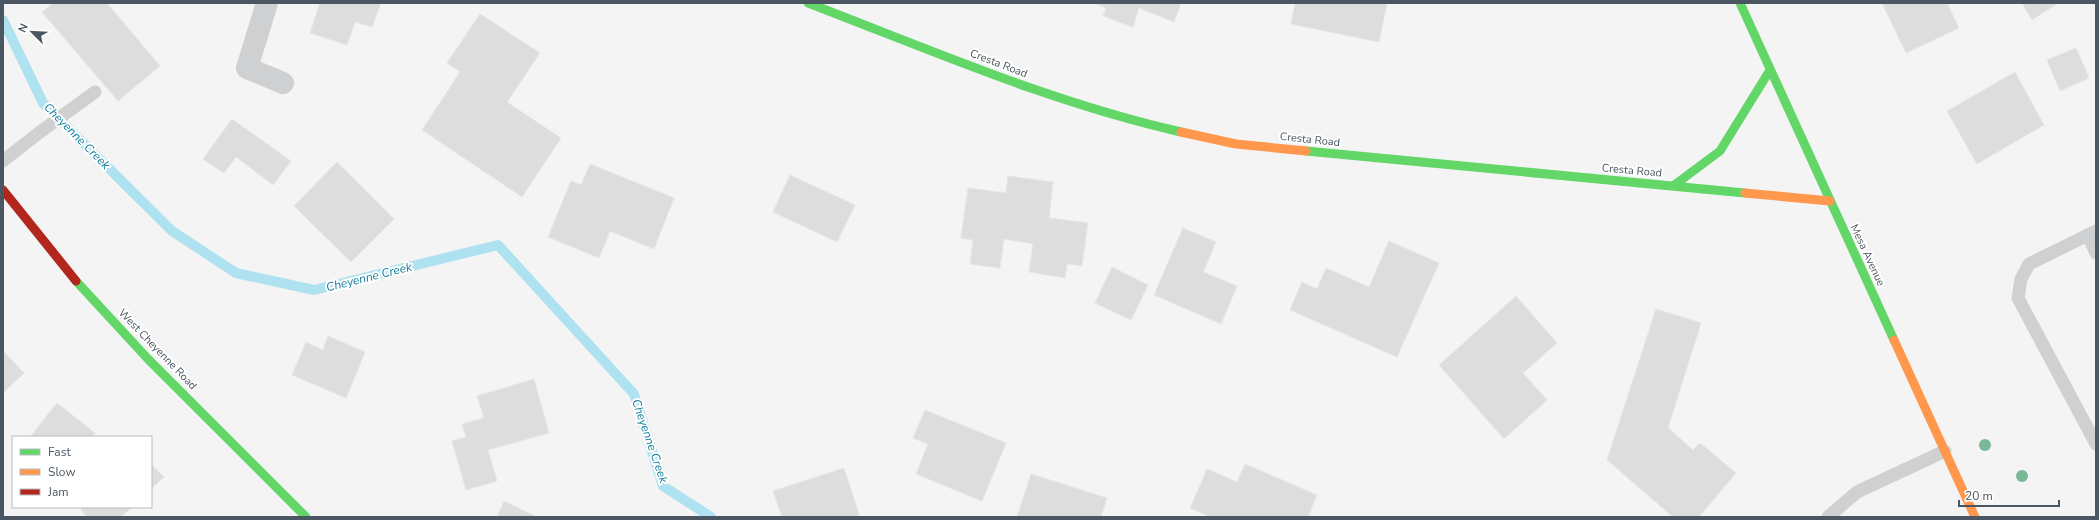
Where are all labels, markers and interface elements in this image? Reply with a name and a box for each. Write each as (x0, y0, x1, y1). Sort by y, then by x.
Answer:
north arrow (12, 12, 52, 52)
text: N (15, 21, 32, 35)
street label: Cresta Road (968, 46, 1030, 81)
water label: Cheyenne Creek (40, 99, 114, 173)
street label: Cresta Road (1279, 129, 1341, 150)
street label: Cresta Road (1601, 160, 1663, 181)
street label: Mesa Avenue (1847, 222, 1888, 289)
water label: Cheyenne Creek (324, 258, 415, 295)
street label: West Cheyenne Road (115, 306, 200, 393)
water label: Cheyenne Creek (628, 397, 672, 486)
legend (12, 436, 152, 508)
text: Fast (48, 444, 71, 460)
text: Slow (48, 464, 76, 480)
scale bar (1959, 482, 2059, 508)
text: Jam (47, 484, 69, 500)
text: 20 m (1965, 488, 1993, 504)

